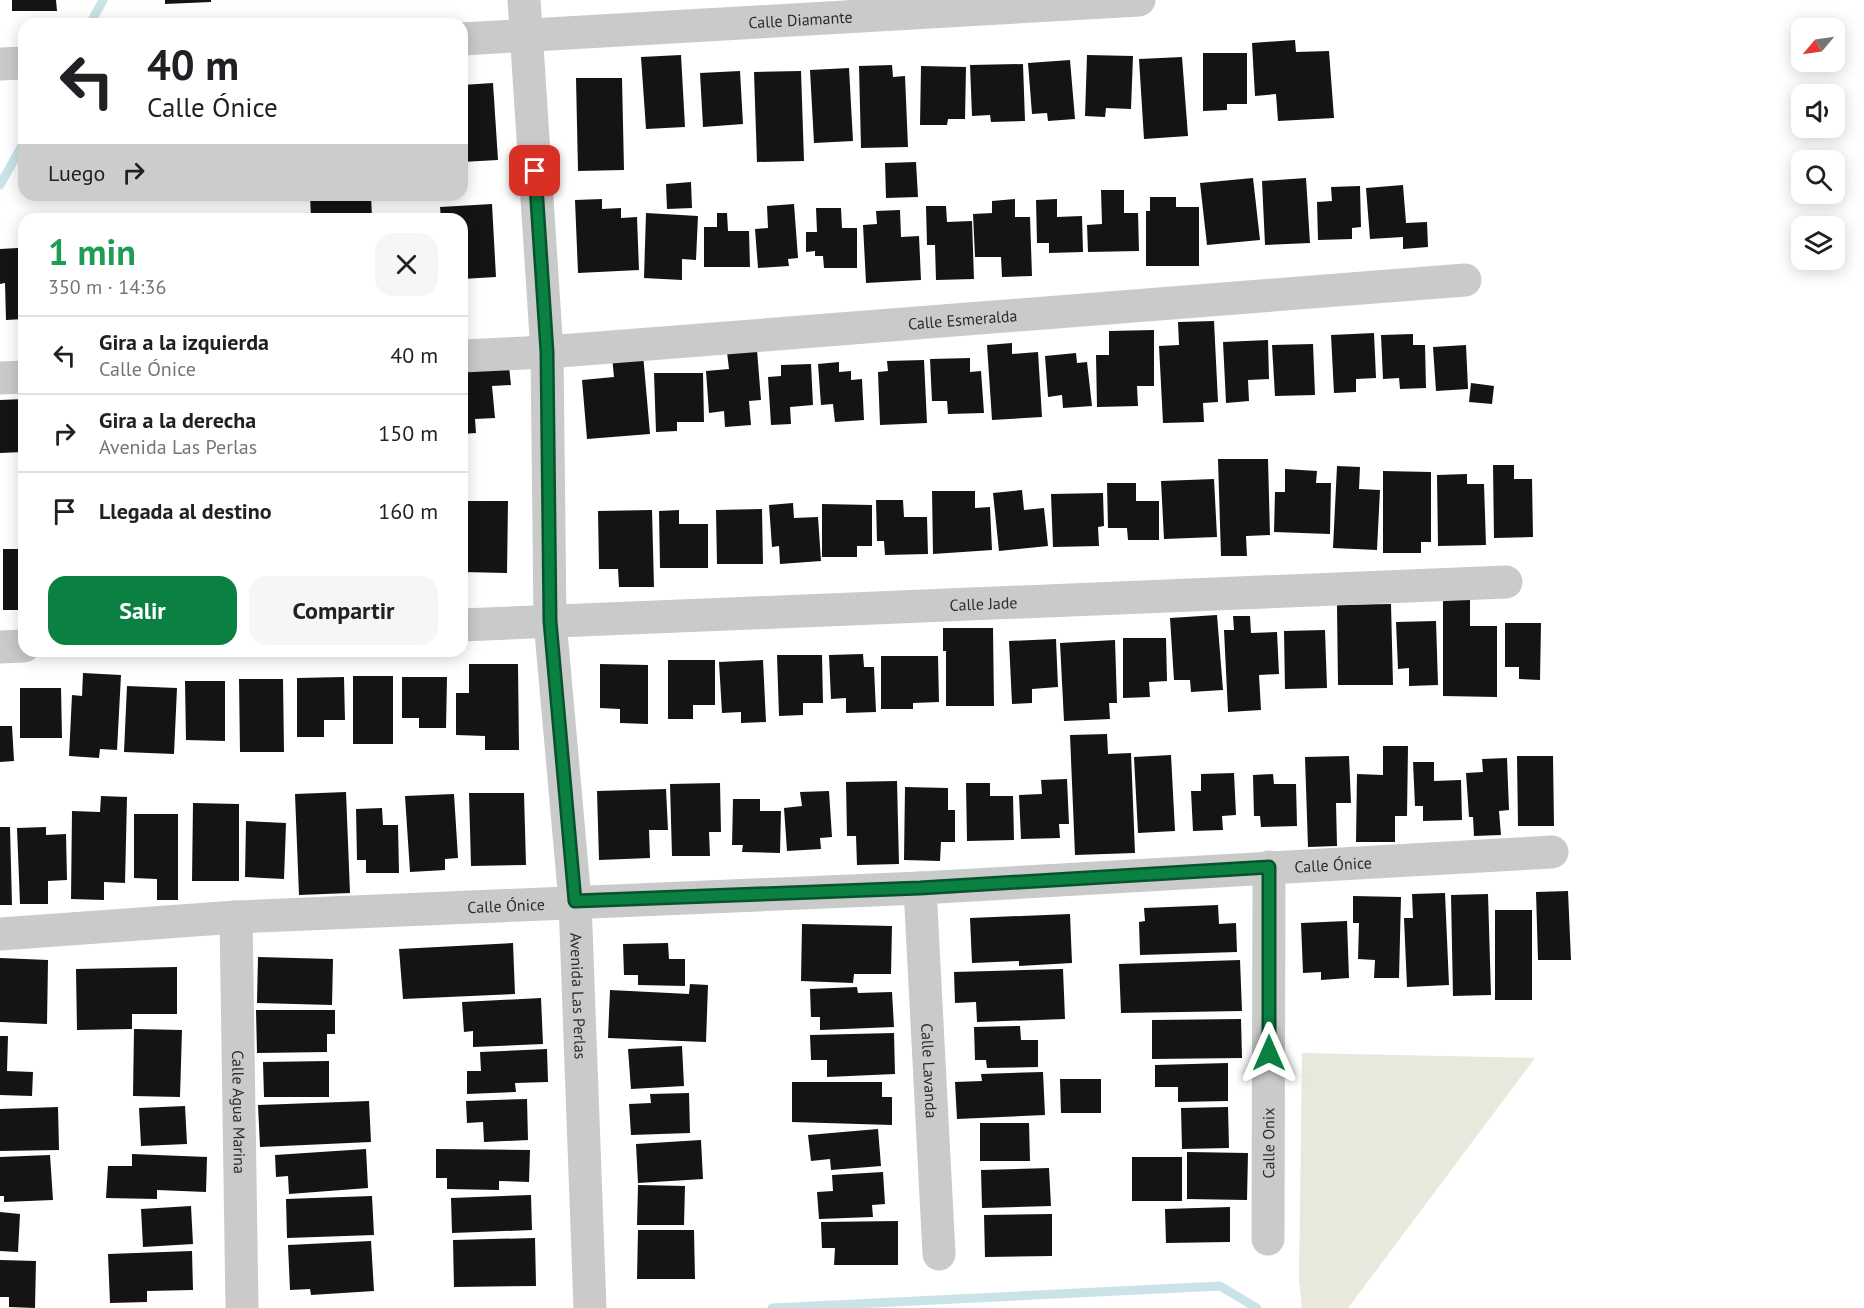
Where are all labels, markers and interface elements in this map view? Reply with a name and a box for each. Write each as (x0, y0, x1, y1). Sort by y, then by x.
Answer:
street label: Calle Diamante (748, 7, 853, 32)
north arrow (1791, 18, 1845, 72)
map controls (1791, 18, 1845, 270)
text: 40 m (147, 37, 239, 92)
icon: left (48, 42, 126, 120)
button: sound (1791, 84, 1845, 138)
text: Calle Ónice (147, 90, 278, 124)
pin (509, 145, 560, 196)
button: search (1791, 150, 1845, 204)
icon: arrive (518, 154, 551, 187)
icon: right (117, 156, 150, 189)
text: Luego (48, 159, 105, 187)
button: layers (1791, 216, 1845, 270)
text: 1 min (48, 228, 136, 275)
button: close (375, 233, 438, 296)
text: 350 m · 14:36 (48, 274, 166, 300)
street label: Calle Esmeralda (907, 305, 1018, 334)
text: Gira a la izquierda (99, 328, 269, 356)
icon: left (48, 339, 81, 372)
text: 40 m (390, 341, 438, 369)
text: Calle Ónice (99, 356, 196, 382)
text: Gira a la derecha (99, 406, 256, 434)
icon: right (48, 417, 81, 450)
text: 150 m (378, 419, 438, 447)
text: Avenida Las Perlas (99, 434, 257, 460)
icon: arrive (48, 495, 81, 528)
text: Llegada al destino (99, 497, 272, 525)
text: 160 m (378, 497, 438, 525)
button: Salir (48, 576, 237, 645)
button: Compartir (249, 576, 438, 645)
street label: Calle Jade (949, 592, 1018, 615)
street label: Calle Ónice (1294, 852, 1372, 877)
street label: Calle Ónice (467, 894, 545, 917)
street label: Avenida Las Perlas (566, 932, 591, 1060)
position arrow (1237, 1021, 1301, 1085)
street label: Calle Lavanda (917, 1023, 942, 1119)
street label: Calle Agua Marina (228, 1050, 250, 1174)
street label: Calle Onix (1258, 1108, 1278, 1178)

